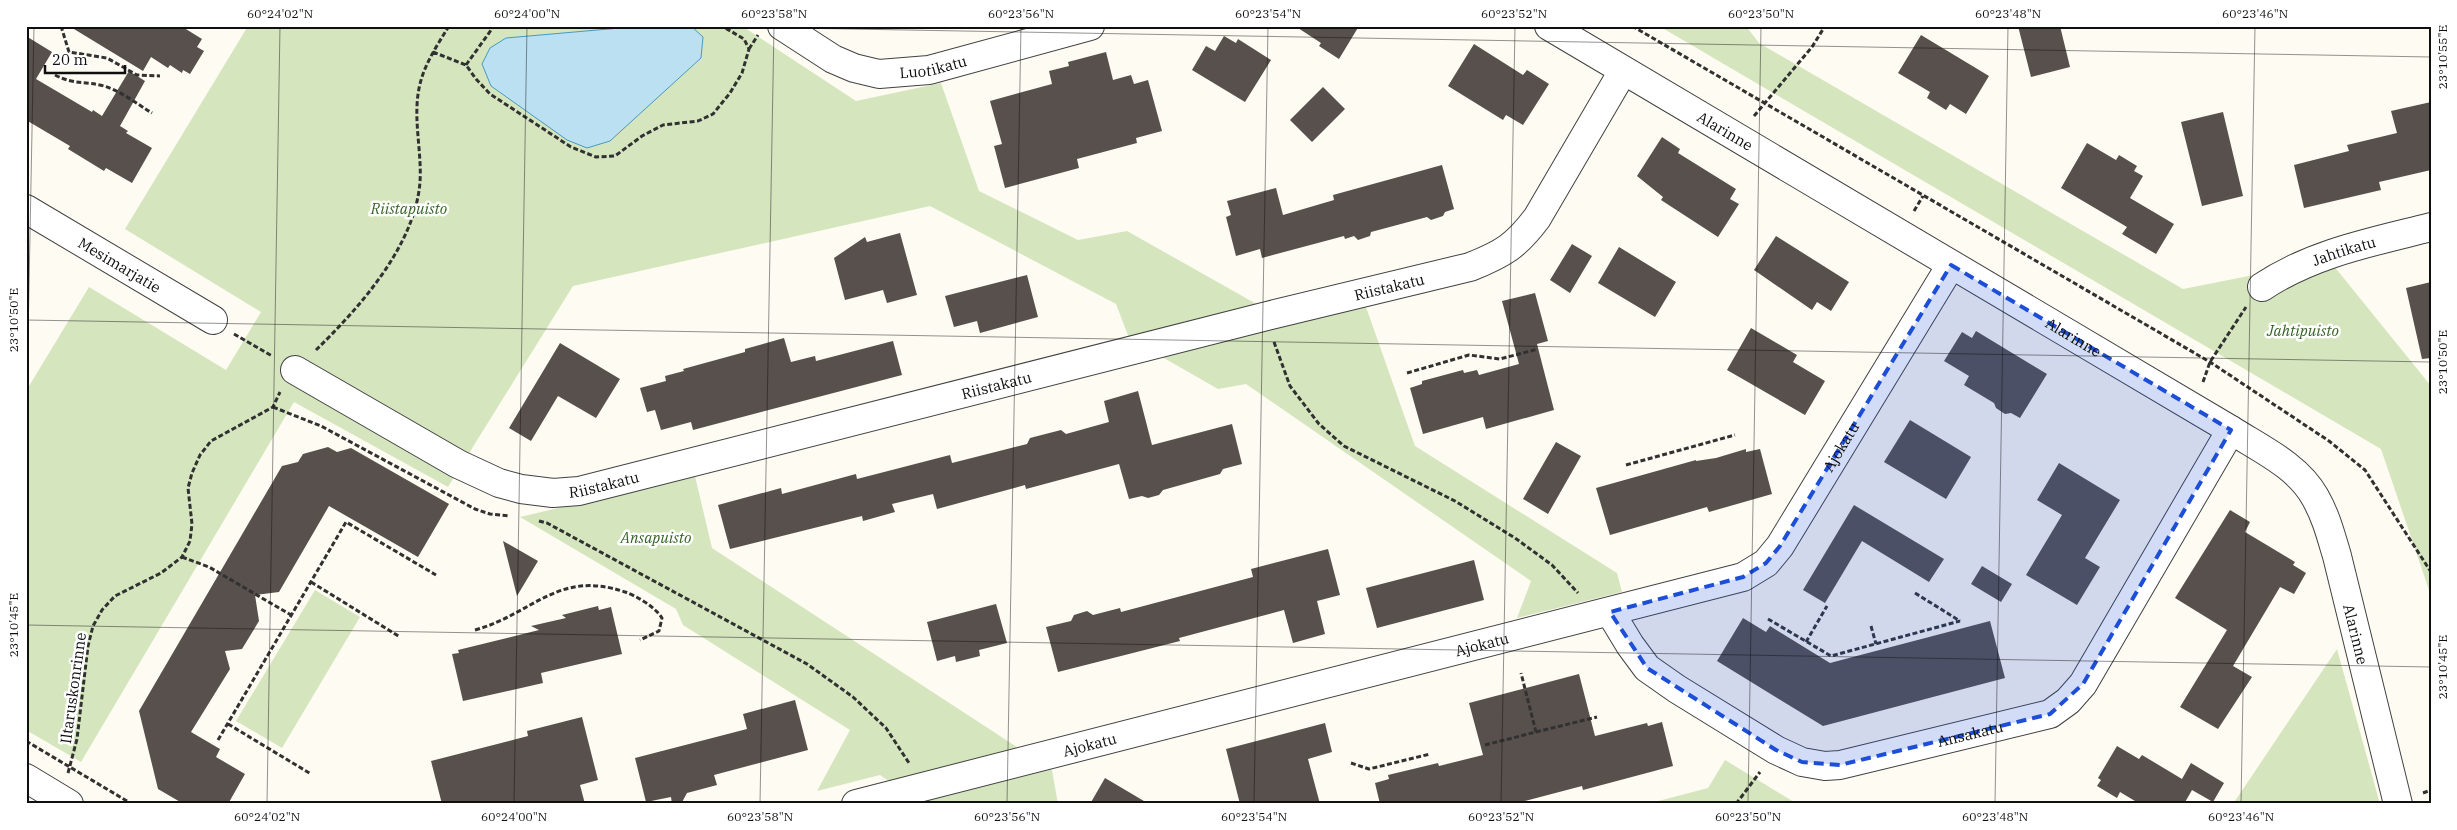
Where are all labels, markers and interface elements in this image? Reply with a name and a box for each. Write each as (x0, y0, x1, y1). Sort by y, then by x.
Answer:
text: 60°24'02"N (247, 6, 313, 21)
text: 60°24'00"N (494, 6, 560, 21)
text: 60°23'58"N (741, 6, 807, 21)
text: 60°23'56"N (988, 6, 1054, 21)
text: 60°23'54"N (1235, 6, 1301, 21)
text: 60°23'52"N (1481, 6, 1547, 21)
text: 60°23'50"N (1728, 6, 1794, 21)
text: 60°23'48"N (1975, 6, 2041, 21)
text: 60°23'46"N (2222, 6, 2288, 21)
text: 23°10'55"E (2435, 25, 2450, 89)
scale bar (45, 42, 125, 74)
text: 20 m (52, 50, 88, 69)
street label: Luotikatu (899, 51, 969, 82)
street label: Alarinne (1694, 107, 1757, 154)
park label: Riistapuisto (370, 199, 447, 218)
street label: Jahtikatu (2309, 232, 2378, 270)
street label: Mesimarjatie (75, 233, 165, 297)
street label: Riistakatu (1352, 269, 1426, 304)
text: 23°10'50"E (6, 288, 21, 352)
street label: Alarinne (2043, 313, 2105, 361)
park label: Jahtipuisto (2266, 321, 2339, 340)
text: 23°10'50"E (2435, 330, 2450, 394)
street label: Riistakatu (959, 367, 1033, 403)
street label: Ajokatu (1818, 418, 1863, 475)
street label: Riistakatu (568, 467, 641, 501)
park label: Ansapuisto (620, 528, 691, 547)
text: 23°10'45"E (6, 593, 21, 657)
street label: Alarinne (2340, 602, 2373, 666)
street label: Ajokatu (1453, 628, 1511, 660)
street label: Iltaruskonrinne (56, 631, 90, 745)
text: 23°10'45"E (2435, 635, 2450, 699)
street label: Ansakatu (1935, 716, 2005, 751)
street label: Ajokatu (1061, 728, 1118, 760)
text: 60°24'02"N (234, 809, 300, 824)
text: 60°24'00"N (481, 809, 547, 824)
text: 60°23'58"N (727, 809, 793, 824)
text: 60°23'56"N (974, 809, 1040, 824)
text: 60°23'54"N (1221, 809, 1287, 824)
text: 60°23'52"N (1468, 809, 1534, 824)
text: 60°23'50"N (1715, 809, 1781, 824)
text: 60°23'48"N (1962, 809, 2028, 824)
text: 60°23'46"N (2208, 809, 2274, 824)

